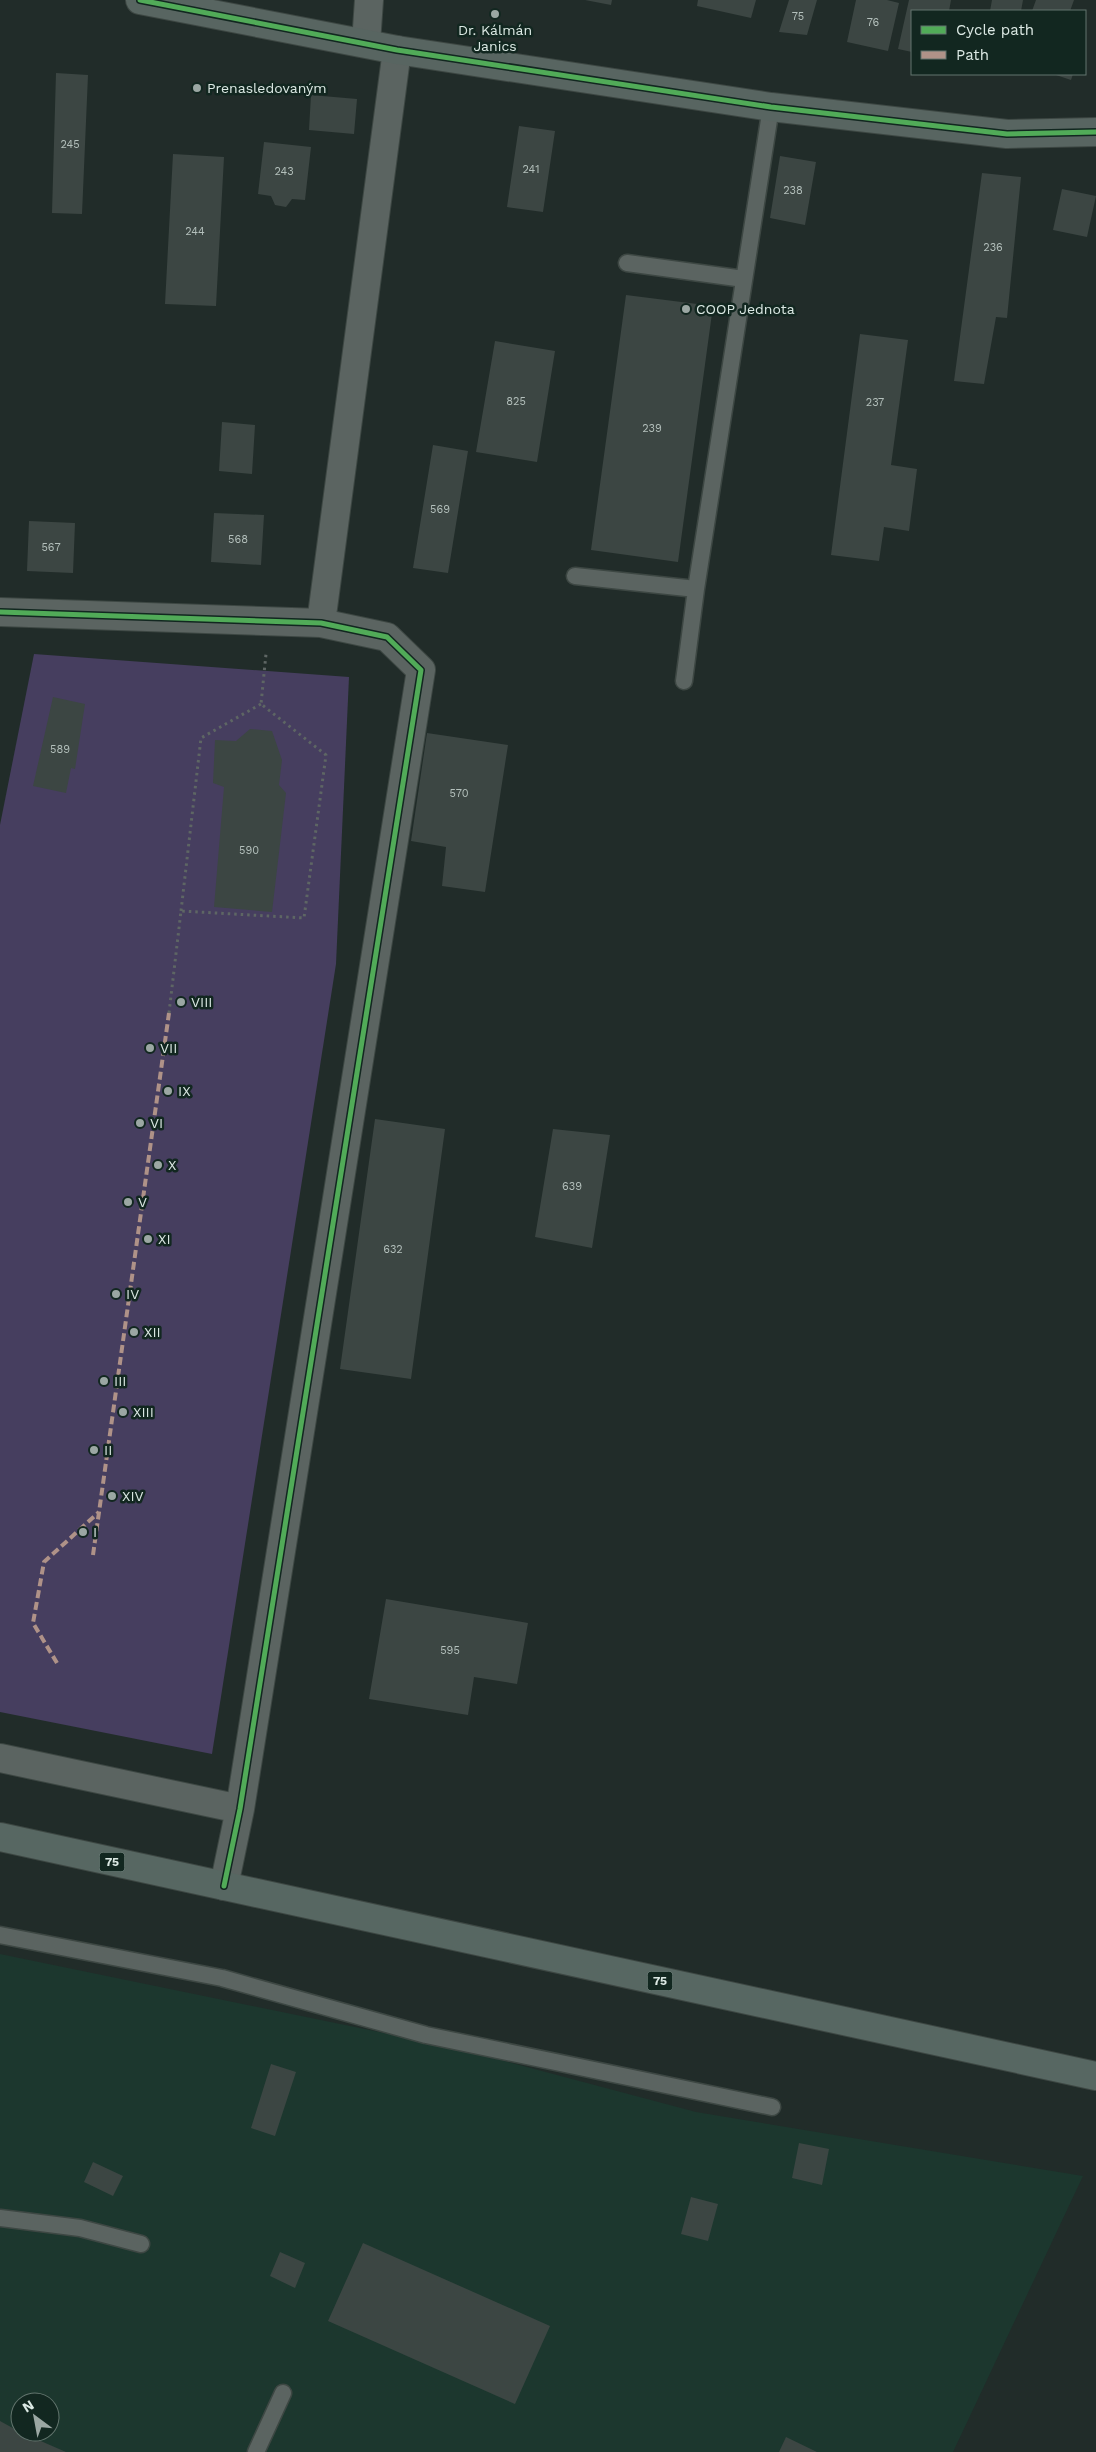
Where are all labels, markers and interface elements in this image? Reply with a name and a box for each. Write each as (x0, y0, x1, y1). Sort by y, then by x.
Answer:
marker: Dr. Kálmán Janics (489, 8, 501, 20)
house number: 75 (792, 10, 804, 23)
legend (911, 10, 1086, 75)
house number: 76 (867, 16, 880, 29)
text: Cycle path (956, 21, 1034, 39)
place label: Dr. Kálmán Janics (458, 22, 532, 54)
text: Path (956, 46, 989, 64)
place label: Prenasledovaným (207, 80, 327, 96)
marker: Prenasledovaným (191, 82, 203, 94)
house number: 245 (60, 138, 80, 151)
house number: 241 (523, 163, 539, 176)
house number: 243 (274, 165, 294, 178)
house number: 238 (783, 184, 803, 197)
house number: 244 (185, 225, 205, 238)
house number: 236 (983, 241, 1003, 254)
place label: COOP Jednota (696, 301, 795, 317)
marker: COOP Jednota (680, 303, 692, 315)
house number: 825 (506, 395, 526, 408)
house number: 237 (866, 396, 884, 409)
house number: 239 (642, 422, 662, 435)
house number: 569 (430, 503, 450, 516)
house number: 568 (228, 533, 248, 546)
house number: 567 (41, 541, 61, 554)
house number: 589 (50, 743, 70, 756)
house number: 570 (449, 787, 469, 800)
house number: 590 (239, 844, 259, 857)
place label: VIII (191, 994, 213, 1010)
marker: VIII (175, 996, 187, 1008)
place label: VII (160, 1040, 177, 1056)
marker: VII (144, 1042, 156, 1054)
place label: IX (178, 1083, 191, 1099)
marker: IX (162, 1085, 174, 1097)
place label: VI (150, 1115, 163, 1131)
marker: VI (134, 1117, 146, 1129)
place label: X (168, 1157, 176, 1173)
marker: X (152, 1159, 164, 1171)
house number: 639 (562, 1180, 582, 1193)
place label: V (138, 1194, 147, 1210)
marker: V (122, 1196, 134, 1208)
place label: XI (158, 1231, 171, 1247)
marker: XI (142, 1233, 154, 1245)
house number: 632 (383, 1243, 403, 1256)
place label: IV (126, 1286, 139, 1302)
marker: IV (110, 1288, 122, 1300)
place label: XII (144, 1324, 161, 1340)
marker: XII (128, 1326, 140, 1338)
place label: III (114, 1373, 126, 1389)
marker: III (98, 1375, 110, 1387)
place label: XIII (133, 1404, 154, 1420)
marker: XIII (117, 1406, 129, 1418)
place label: II (104, 1442, 112, 1458)
marker: II (88, 1444, 100, 1456)
place label: XIV (122, 1488, 144, 1504)
marker: XIV (106, 1490, 118, 1502)
place label: I (93, 1524, 97, 1540)
marker: I (77, 1526, 89, 1538)
house number: 595 (440, 1644, 460, 1657)
road number: 75 (100, 1852, 124, 1871)
road number: 75 (648, 1972, 672, 1990)
north arrow (10, 2392, 60, 2442)
text: N (19, 2396, 37, 2416)

